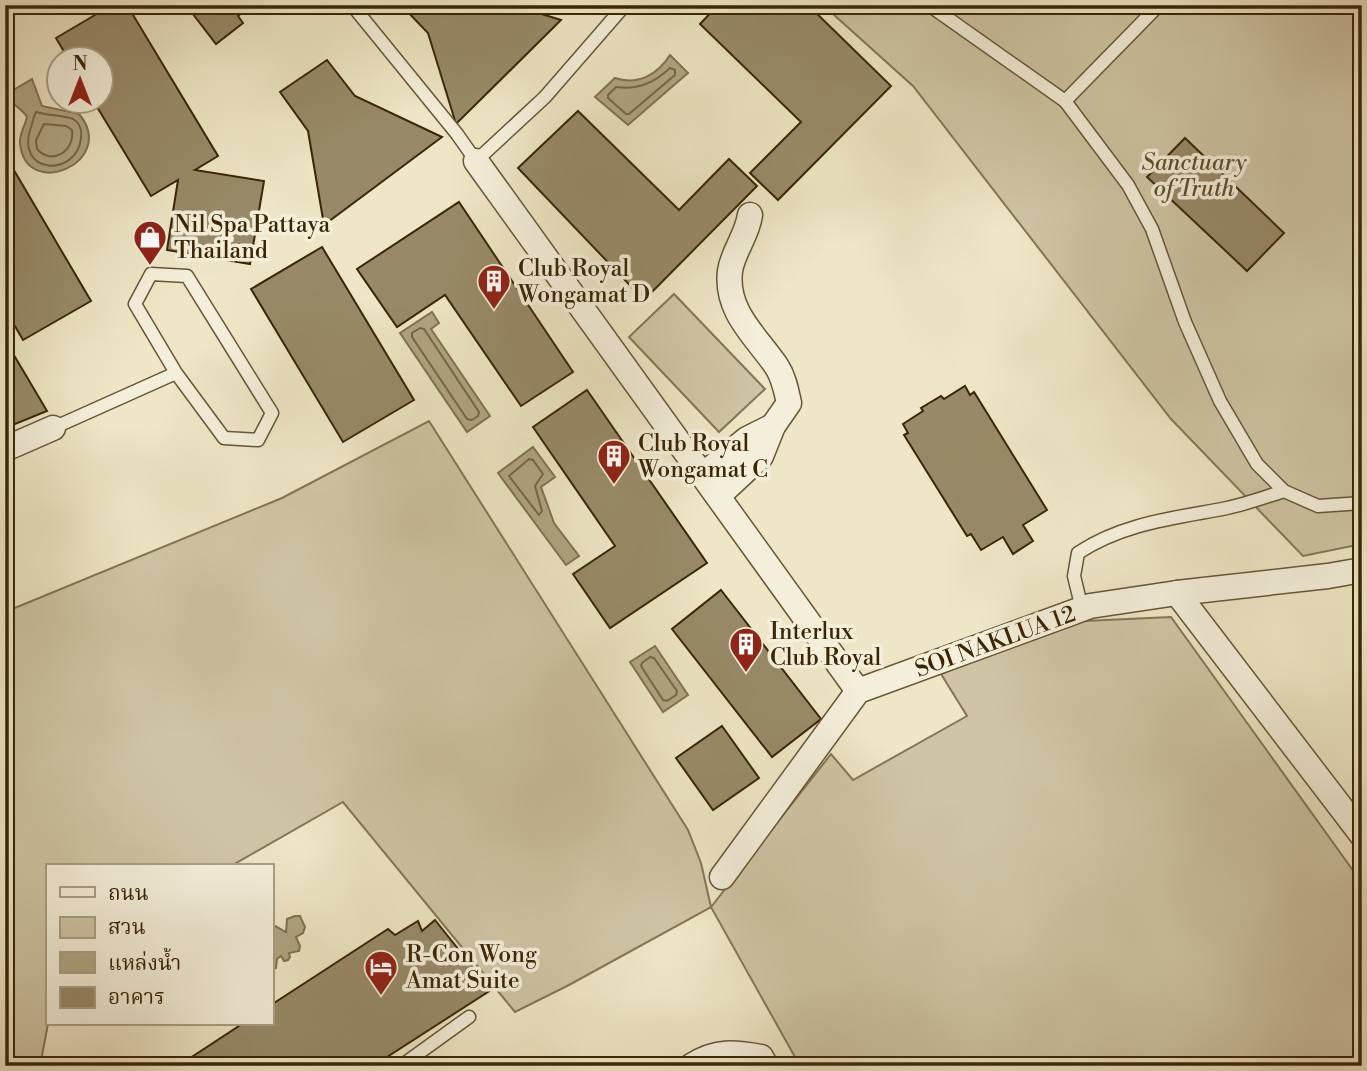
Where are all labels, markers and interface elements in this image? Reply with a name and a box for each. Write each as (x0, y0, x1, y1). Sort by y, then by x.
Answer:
north arrow (46, 46, 116, 116)
text: N (72, 52, 88, 76)
park label: Sanctuary of Truth (1141, 149, 1247, 203)
place label: Nil Spa Pattaya Thailand (174, 211, 330, 265)
shop icon: Nil Spa Pattaya Thailand (131, 218, 169, 267)
place label: Club Royal Wongamat D (517, 255, 650, 309)
building icon: Club Royal Wongamat D (475, 262, 513, 311)
place label: Club Royal Wongamat C (637, 430, 768, 484)
building icon: Club Royal Wongamat C (595, 437, 633, 486)
street label: SOI NAKLUA 12 (911, 600, 1079, 684)
place label: Interlux Club Royal (770, 618, 881, 672)
building icon: Interlux Club Royal (727, 625, 765, 674)
legend (46, 864, 273, 1026)
text: ถนน (108, 881, 149, 907)
text: สวน (108, 915, 146, 941)
place label: R-Con Wong Amat Suite (405, 941, 537, 995)
text: แหล่งน้ำ (108, 947, 181, 977)
hotel icon: R-Con Wong Amat Suite (362, 948, 400, 997)
text: อาคาร (108, 985, 165, 1011)

